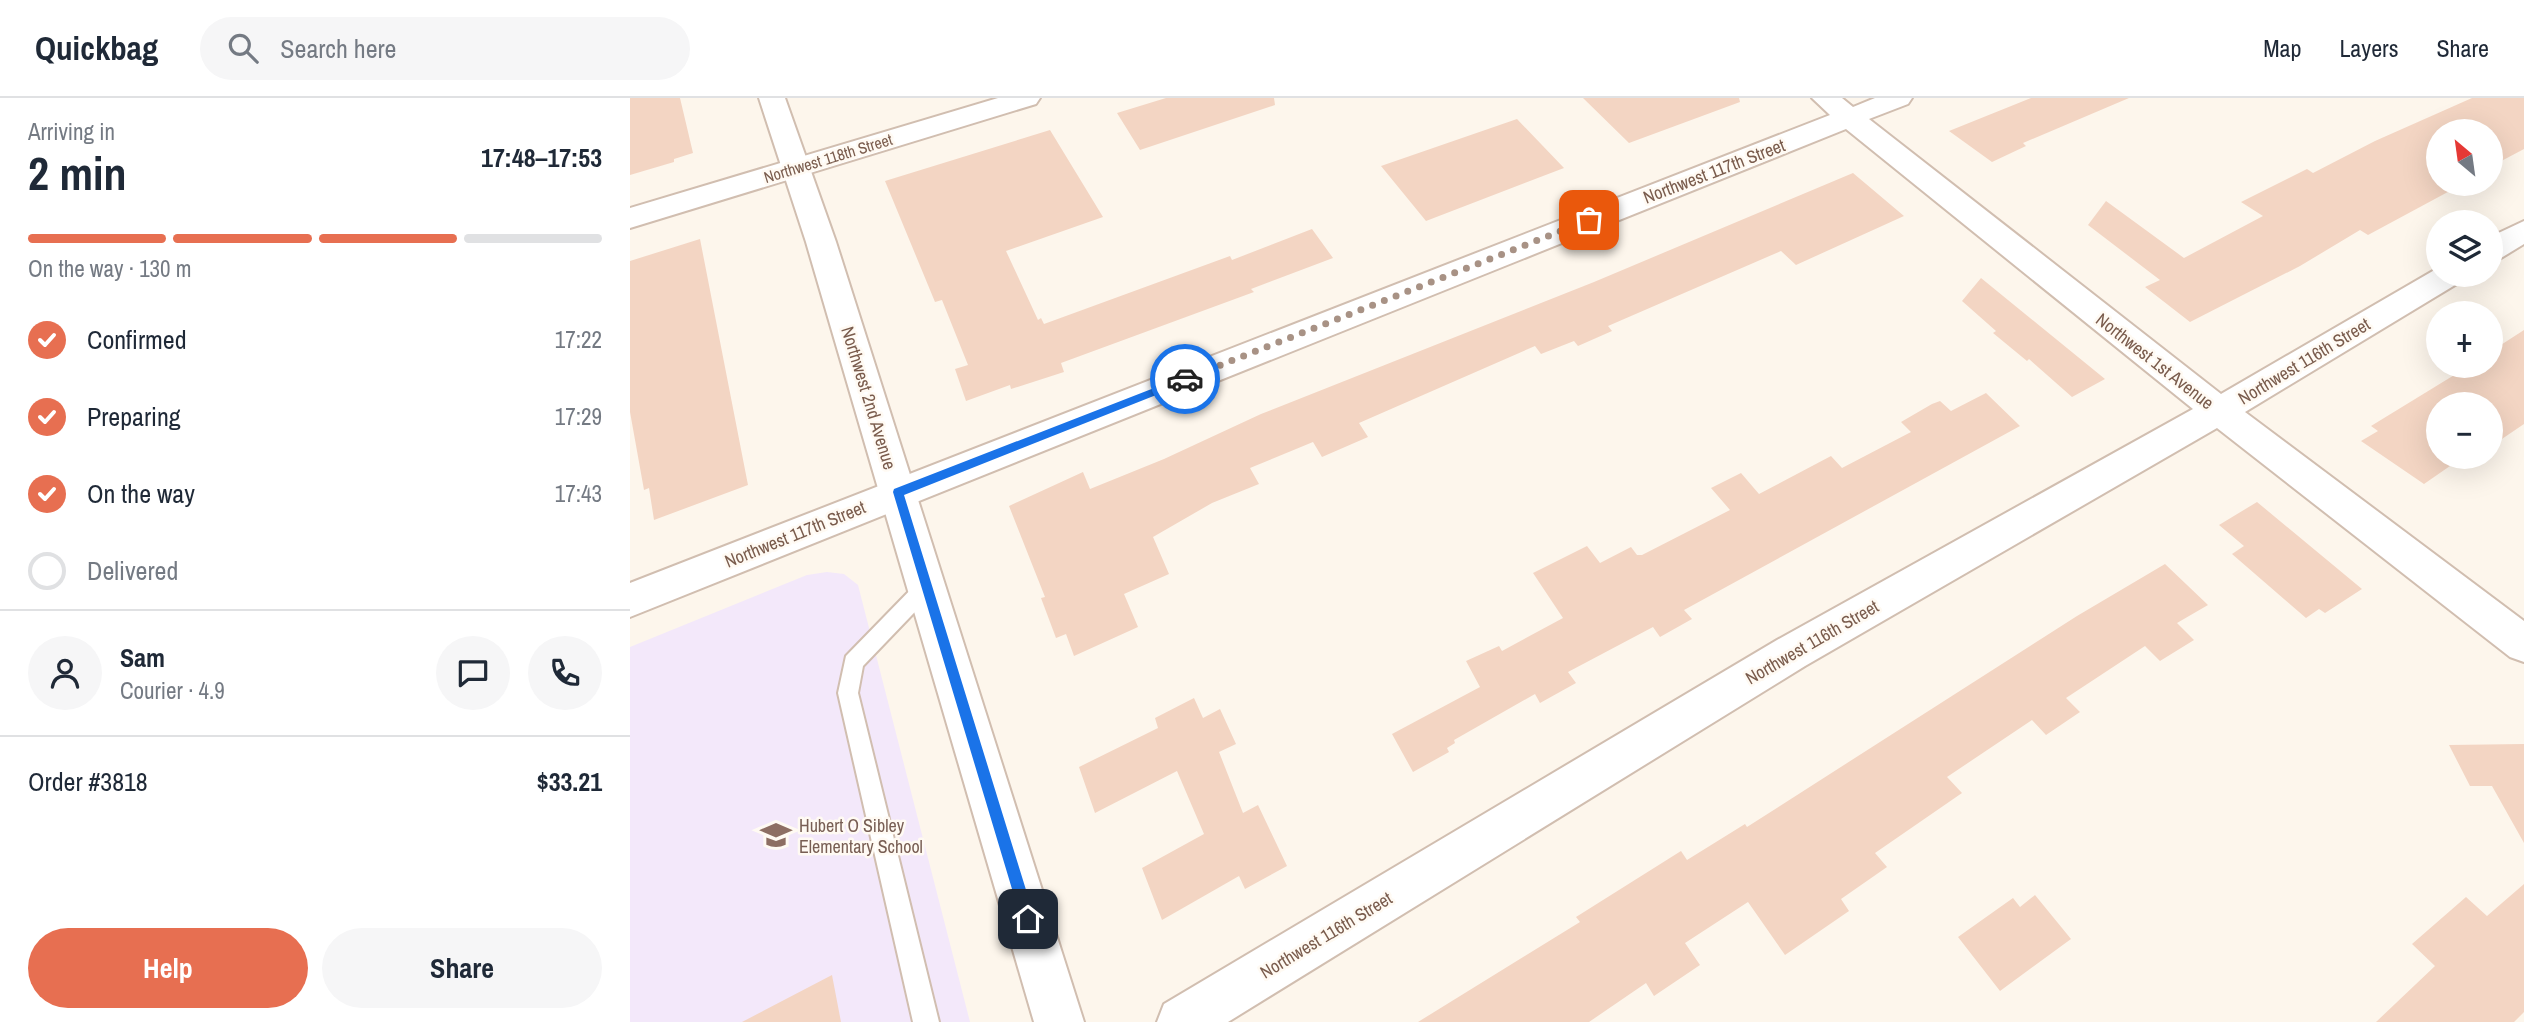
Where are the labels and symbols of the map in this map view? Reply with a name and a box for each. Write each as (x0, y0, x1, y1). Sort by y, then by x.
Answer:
north arrow (2426, 119, 2502, 196)
street label: Northwest 118th Street (761, 128, 895, 188)
street label: Northwest 117th Street (1640, 132, 1788, 210)
pin (1559, 190, 1619, 250)
street label: Northwest 1st Avenue (2091, 307, 2219, 415)
street label: Northwest 116th Street (2233, 312, 2375, 410)
street label: Northwest 2nd Avenue (835, 323, 903, 473)
courier (1150, 344, 1220, 414)
street label: Northwest 117th Street (721, 494, 869, 574)
street label: Northwest 116th Street (1741, 594, 1883, 690)
place label: Hubert O Sibley Elementary School (799, 813, 923, 859)
school or university icon: Hubert O Sibley Elementary School (759, 818, 793, 852)
street label: Northwest 116th Street (1255, 886, 1397, 984)
pin (998, 889, 1058, 949)

